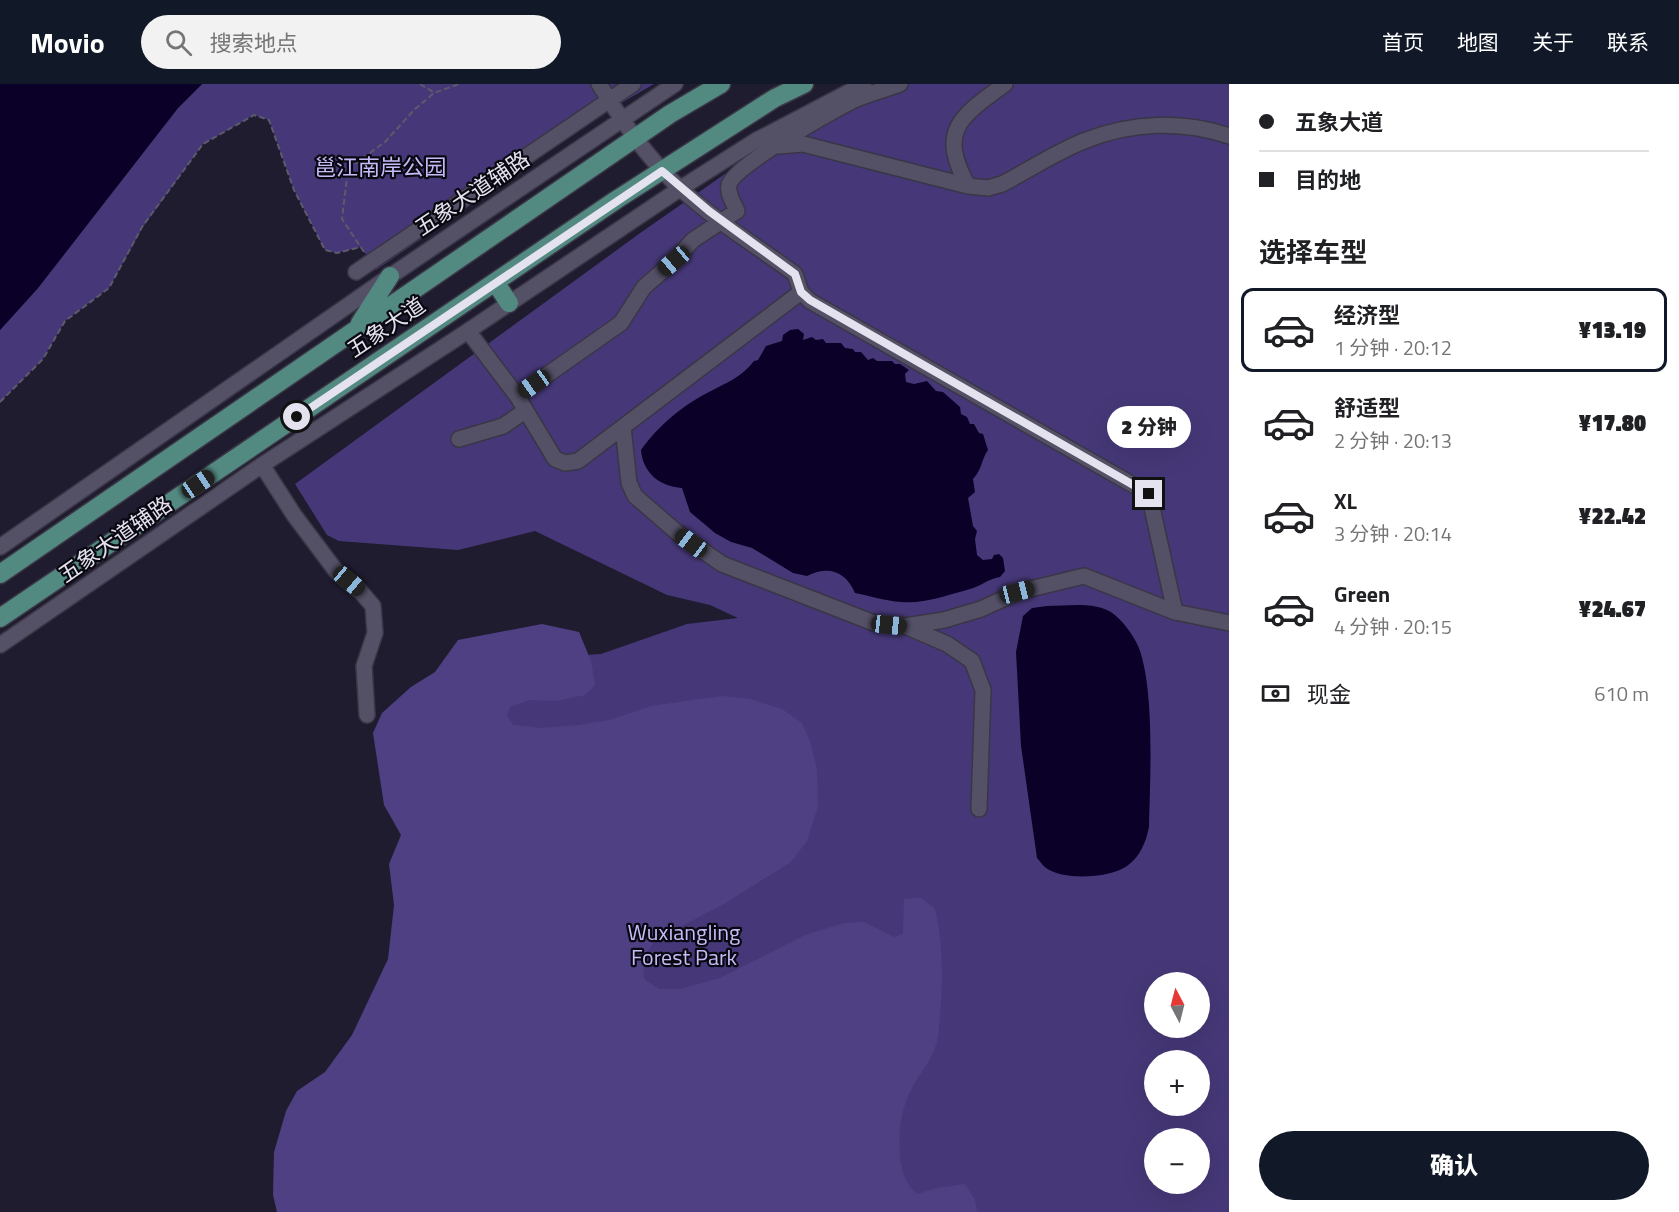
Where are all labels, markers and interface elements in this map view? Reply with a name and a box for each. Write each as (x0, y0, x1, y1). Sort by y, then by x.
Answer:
search box (141, 15, 561, 69)
text: Movio (30, 21, 105, 64)
icon: search (162, 26, 195, 59)
text: 搜索地点 (210, 26, 298, 60)
text: 首页 (1382, 26, 1424, 58)
text: 地图 (1457, 26, 1499, 58)
text: 关于 (1532, 26, 1574, 58)
text: 联系 (1607, 26, 1649, 58)
text: 五象大道 (1295, 105, 1383, 139)
street label: 五象大道辅路 (408, 142, 536, 244)
park label: 邕江南岸公园 (314, 150, 446, 184)
text: 目的地 (1295, 163, 1361, 197)
text: 选择车型 (1259, 231, 1367, 272)
car (654, 243, 694, 279)
street label: 五象大道 (340, 288, 432, 366)
text: 经济型 (1334, 298, 1400, 332)
icon: car (1262, 303, 1316, 357)
text: ¥13.19 (1579, 313, 1646, 347)
text: 1 分钟 · 20:12 (1334, 332, 1452, 363)
car (514, 366, 554, 402)
text: 舒适型 (1334, 391, 1400, 425)
icon: car (1262, 396, 1316, 450)
route start (283, 403, 310, 430)
text: ¥17.80 (1579, 406, 1646, 440)
callout: 2 分钟 (1107, 407, 1191, 449)
text: 2 分钟 (1121, 411, 1177, 442)
text: 2 分钟 · 20:13 (1334, 425, 1452, 456)
car (178, 466, 218, 502)
route end (1135, 480, 1162, 507)
text: XL (1334, 484, 1357, 518)
street label: 五象大道辅路 (51, 487, 179, 591)
icon: car (1262, 489, 1316, 543)
text: ¥22.42 (1579, 499, 1646, 533)
text: 3 分钟 · 20:14 (1334, 518, 1452, 549)
car (671, 525, 711, 561)
car (329, 563, 369, 599)
text: Green (1334, 577, 1390, 611)
car (997, 579, 1037, 605)
icon: car (1262, 582, 1316, 636)
text: ¥24.67 (1579, 592, 1646, 626)
text: 4 分钟 · 20:15 (1334, 611, 1452, 642)
car (870, 614, 908, 636)
icon: cash (1259, 677, 1292, 710)
text: 现金 (1307, 677, 1351, 711)
text: 610 m (1594, 678, 1649, 709)
park label: Wuxiangling Forest Park (628, 915, 740, 974)
north arrow (1144, 972, 1210, 1038)
map controls (1144, 972, 1210, 1194)
button: + (1144, 1050, 1210, 1116)
button: − (1144, 1128, 1210, 1194)
button: 确认 (1259, 1131, 1649, 1200)

